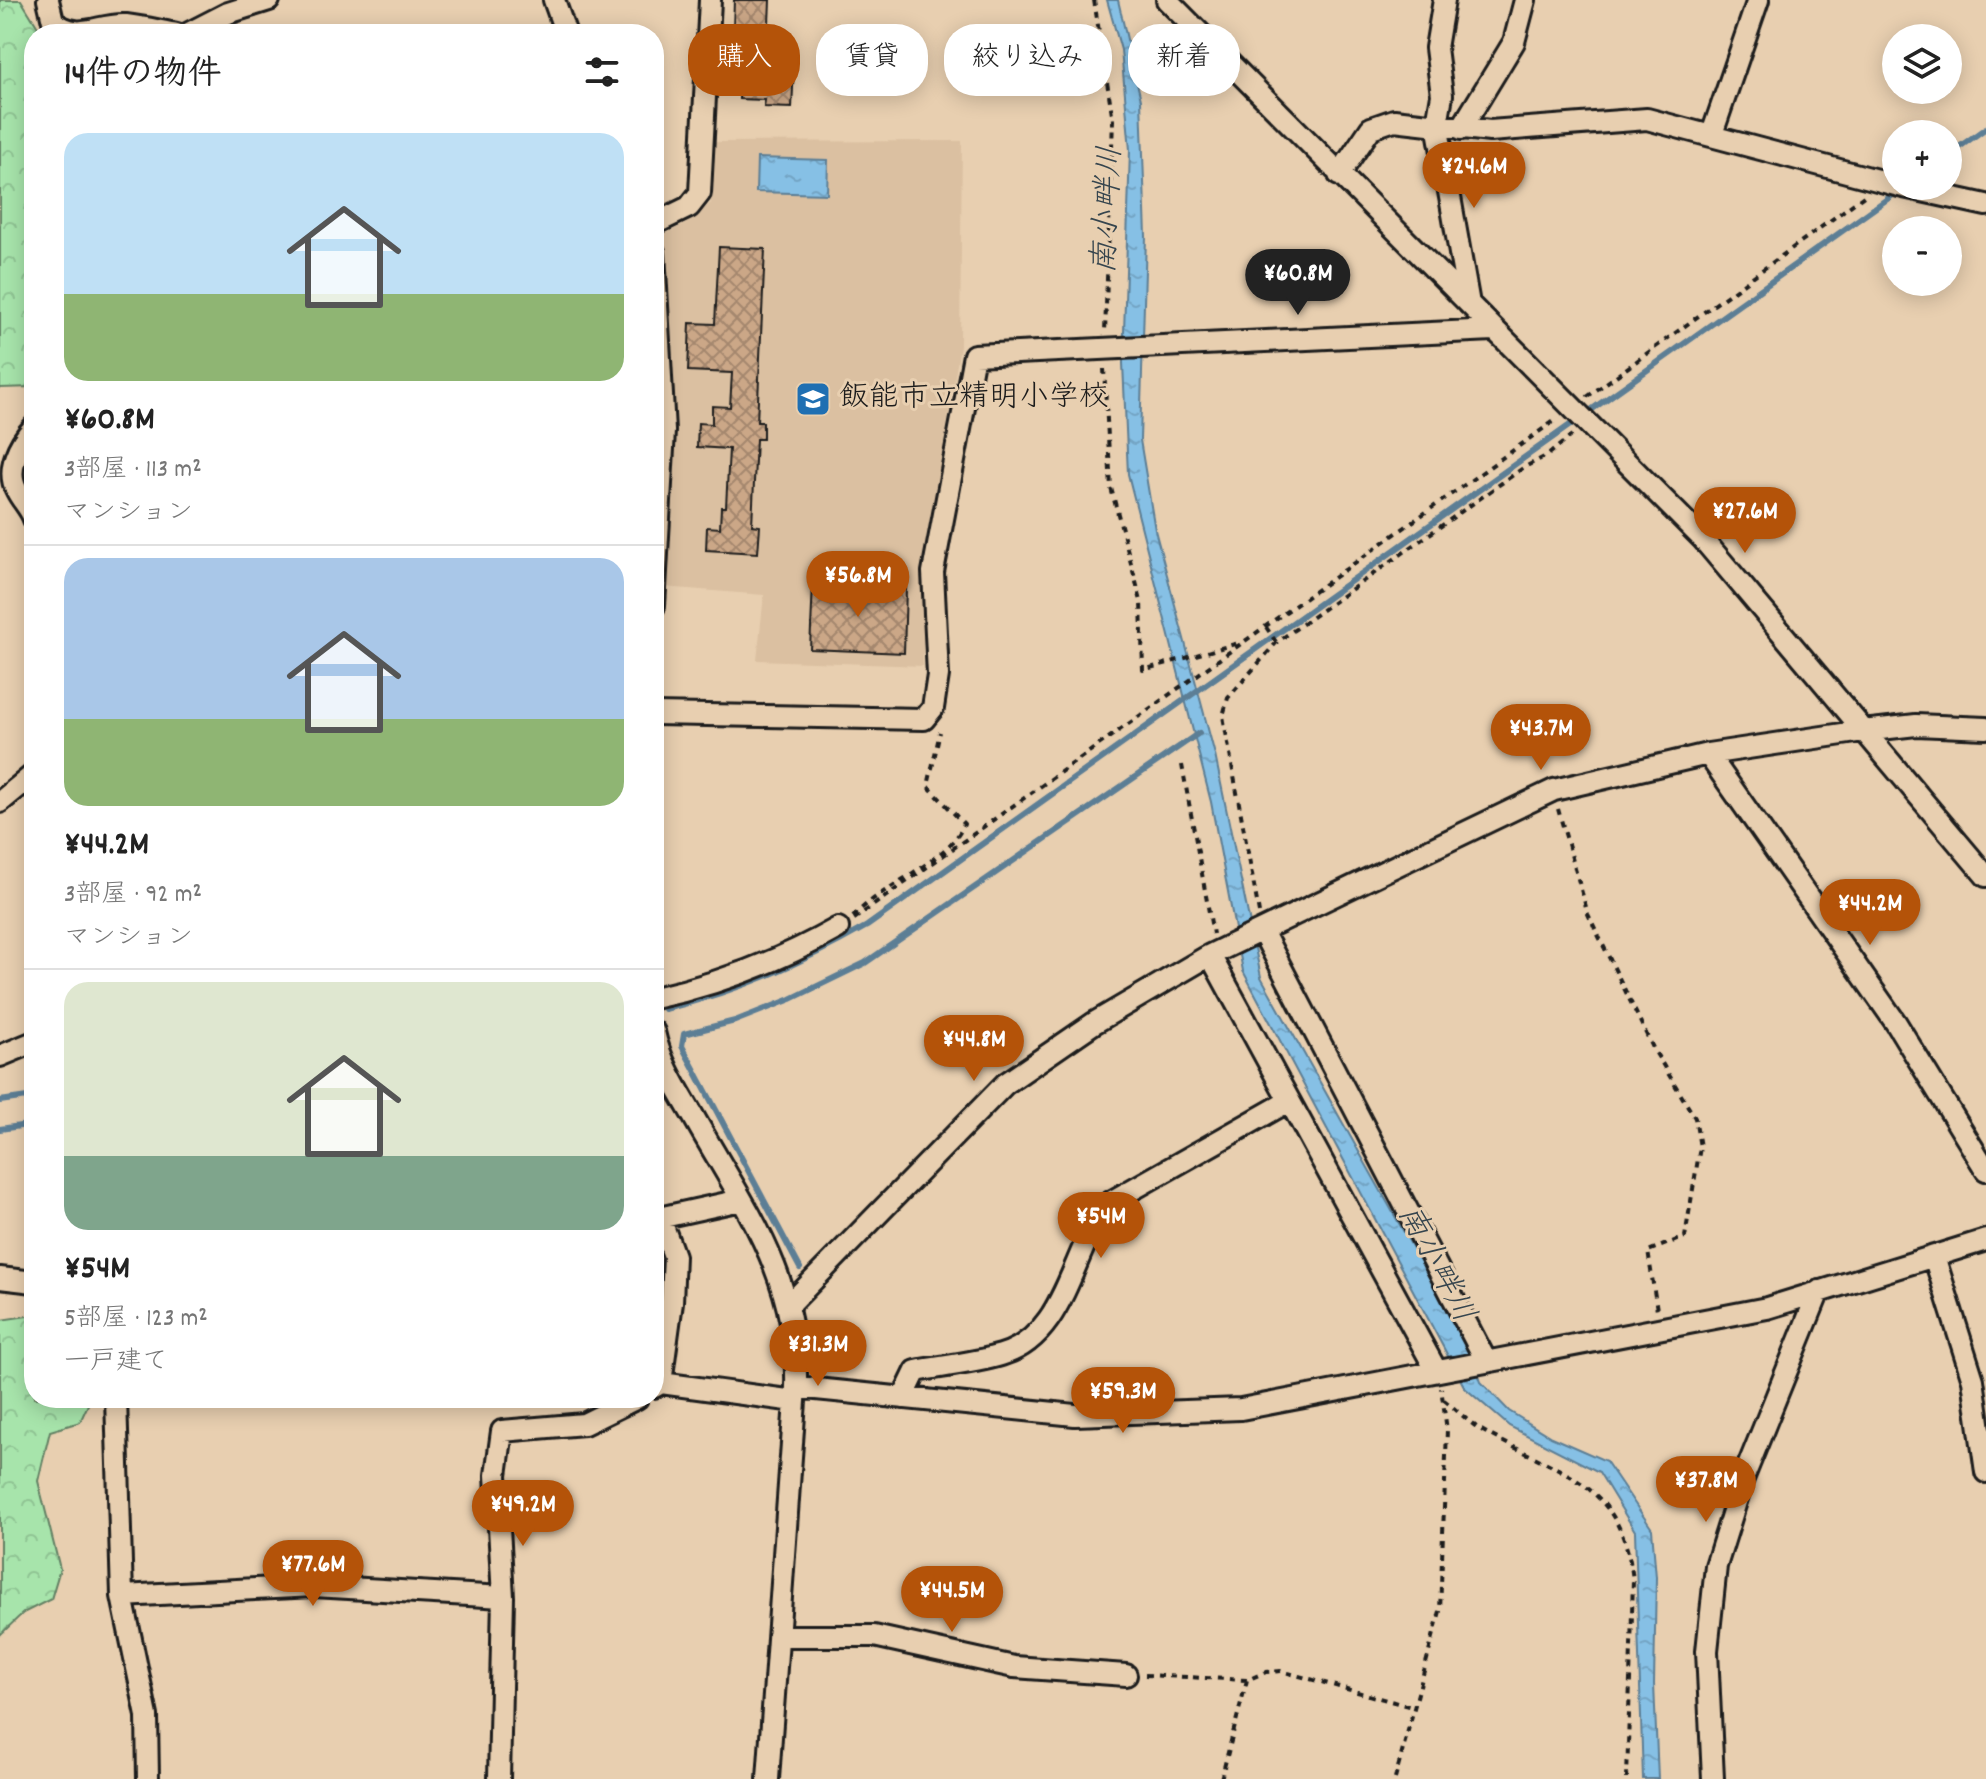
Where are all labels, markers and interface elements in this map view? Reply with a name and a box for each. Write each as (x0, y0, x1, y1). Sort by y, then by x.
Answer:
chip: 購入 (688, 24, 800, 96)
chip: 賃貸 (816, 24, 928, 96)
chip: 絞り込み (944, 24, 1112, 96)
chip: 新着 (1128, 24, 1240, 96)
map controls (1882, 24, 1962, 296)
button: layers (1882, 24, 1962, 104)
icon: filters (580, 50, 624, 94)
text: 14件の物件 (64, 52, 222, 101)
button: + (1882, 120, 1962, 200)
pin: ¥24.6M (1409, 142, 1539, 210)
water label: 南小畔川 (1084, 145, 1136, 275)
text: ¥24.6M (1440, 149, 1508, 186)
icon: home (272, 185, 416, 329)
button: − (1882, 216, 1962, 296)
pin: ¥60.8M (1233, 249, 1363, 317)
text: ¥60.8M (1263, 256, 1333, 293)
place label: 飯能市立精明小学校 (839, 378, 1109, 421)
school or university icon: 飯能市立精明小学校 (794, 380, 832, 418)
text: ¥60.8M (64, 397, 155, 446)
text: 3部屋 · 113 m² (64, 452, 202, 489)
pin: ¥27.6M (1680, 487, 1810, 555)
text: ¥27.6M (1712, 494, 1778, 531)
text: マンション (64, 495, 193, 532)
pin: ¥56.8M (793, 551, 923, 619)
text: ¥56.8M (824, 558, 892, 595)
icon: home (272, 610, 416, 754)
pin: ¥43.7M (1476, 704, 1606, 772)
text: ¥43.7M (1509, 711, 1573, 748)
text: ¥44.2M (64, 822, 149, 871)
text: 3部屋 · 92 m² (64, 877, 202, 914)
pin: ¥44.2M (1805, 879, 1935, 947)
text: ¥44.2M (1837, 886, 1903, 923)
text: マンション (64, 920, 193, 957)
pin: ¥44.8M (909, 1015, 1039, 1083)
text: ¥44.8M (942, 1022, 1006, 1059)
icon: home (272, 1034, 416, 1178)
pin: ¥54M (1054, 1192, 1148, 1260)
water label: 南小畔川 (1384, 1198, 1484, 1332)
text: ¥54M (1076, 1199, 1126, 1236)
text: ¥54M (64, 1246, 130, 1295)
text: 5部屋 · 123 m² (64, 1301, 208, 1338)
pin: ¥31.3M (753, 1320, 883, 1388)
text: ¥31.3M (788, 1327, 848, 1364)
text: 一戸建て (64, 1344, 168, 1381)
pin: ¥59.3M (1058, 1367, 1188, 1435)
text: ¥59.3M (1089, 1374, 1157, 1411)
pin: ¥37.8M (1641, 1456, 1771, 1524)
text: ¥37.8M (1674, 1463, 1738, 1500)
pin: ¥49.2M (458, 1480, 588, 1548)
text: ¥49.2M (490, 1487, 556, 1524)
pin: ¥77.6M (248, 1540, 378, 1608)
text: ¥77.6M (281, 1547, 345, 1584)
pin: ¥44.5M (887, 1566, 1017, 1634)
text: ¥44.5M (919, 1573, 985, 1610)

